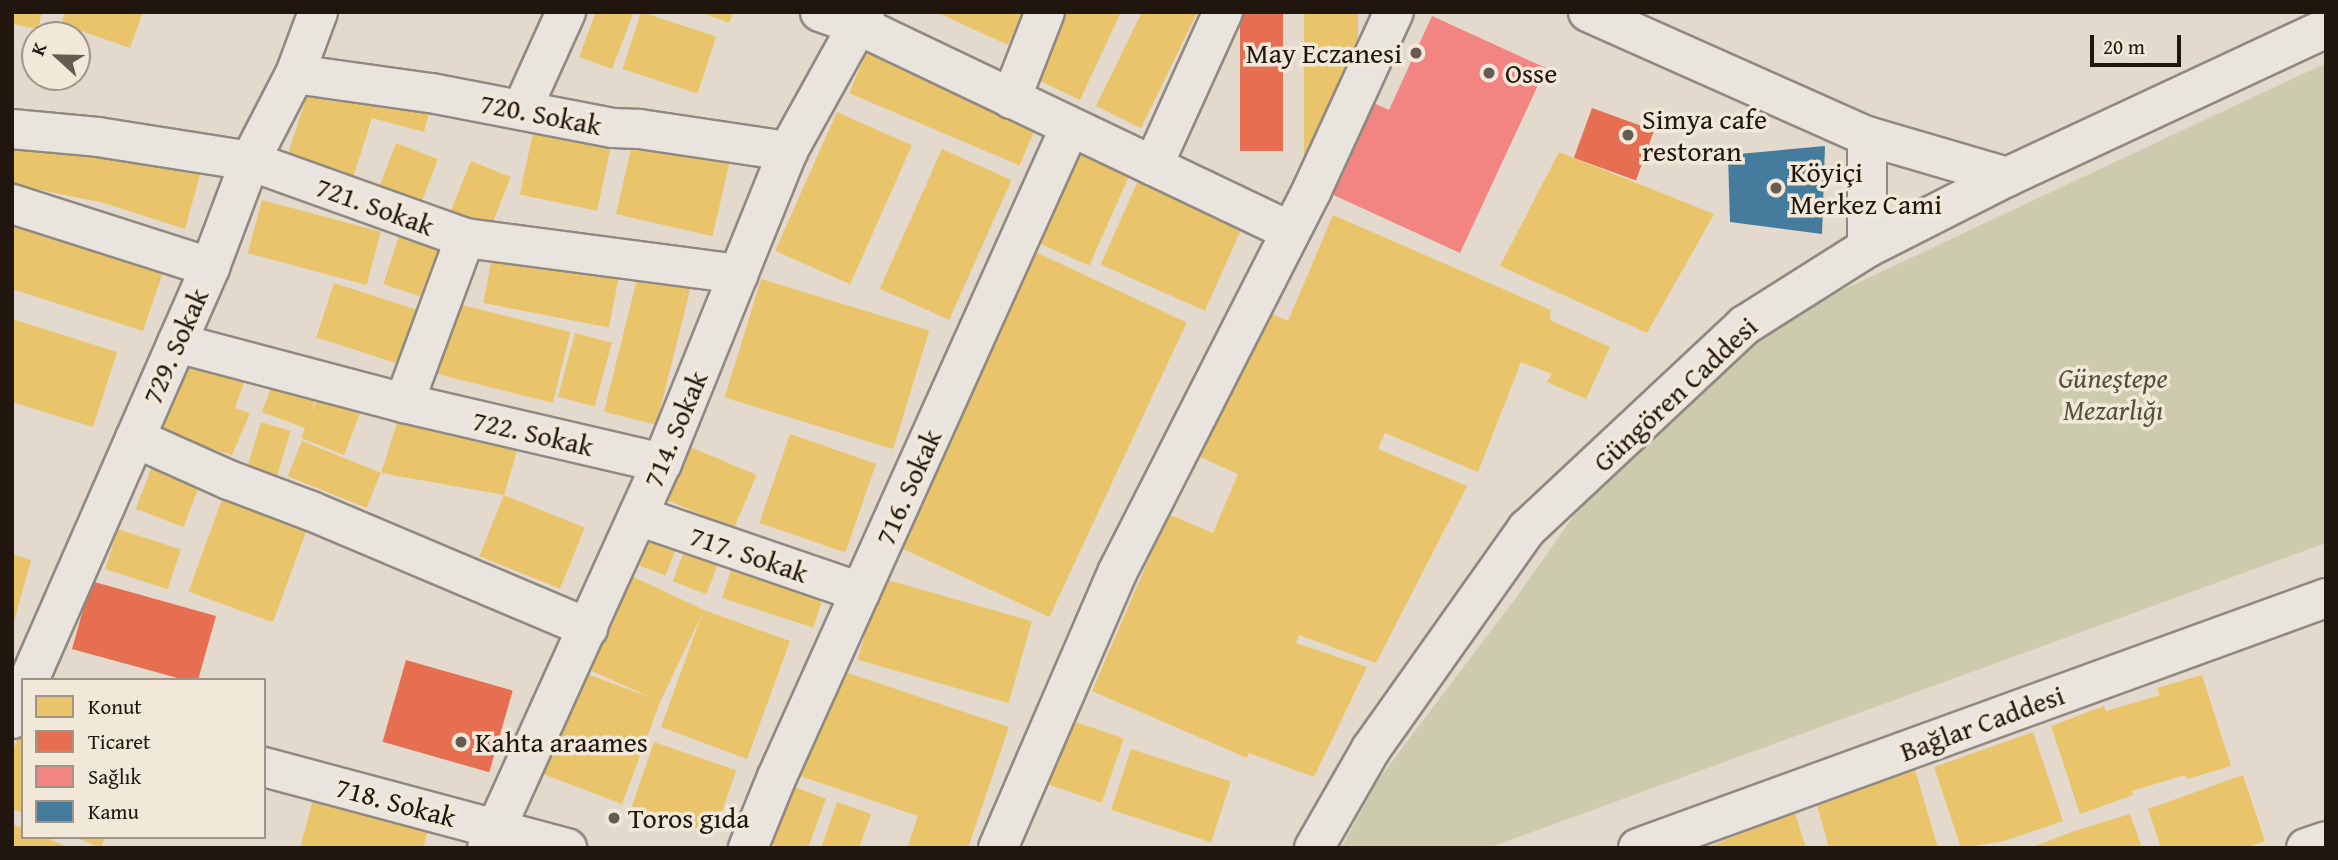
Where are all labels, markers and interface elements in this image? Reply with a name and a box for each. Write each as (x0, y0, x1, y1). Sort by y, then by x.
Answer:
north arrow (21, 21, 91, 91)
scale bar (2093, 21, 2184, 65)
text: 20 m (2103, 31, 2145, 62)
place label: May Eczanesi (1246, 36, 1402, 70)
text: K (23, 38, 54, 60)
marker: May Eczanesi (1408, 45, 1424, 61)
place label: Osse (1505, 56, 1557, 90)
marker: Osse (1479, 63, 1499, 83)
street label: 720. Sokak (477, 86, 605, 142)
place label: Simya cafe restoran (1642, 102, 1767, 168)
marker: Simya cafe restoran (1620, 127, 1636, 143)
place label: Köyiçi Merkez Cami (1790, 155, 1942, 221)
street label: 721. Sokak (311, 169, 439, 243)
marker: Köyiçi Merkez Cami (1768, 180, 1784, 196)
street label: 729. Sokak (135, 283, 215, 409)
street label: Güngören Caddesi (1586, 309, 1764, 479)
park label: Güneştepe Mezarlığı (2058, 361, 2168, 427)
street label: 714. Sokak (635, 366, 715, 492)
street label: 722. Sokak (469, 403, 597, 463)
street label: 716. Sokak (868, 424, 948, 550)
street label: 717. Sokak (685, 518, 813, 590)
legend (21, 678, 266, 839)
street label: Bağlar Caddesi (1895, 678, 2069, 768)
text: Konut (88, 691, 142, 722)
place label: Kahta araames (475, 725, 648, 759)
text: Ticaret (88, 726, 151, 757)
marker: Kahta araames (453, 734, 469, 750)
text: Sağlık (88, 761, 141, 792)
street label: 718. Sokak (332, 770, 460, 834)
text: Kamu (88, 796, 139, 827)
place label: Toros gıda (628, 801, 750, 835)
marker: Toros gıda (606, 810, 622, 826)

